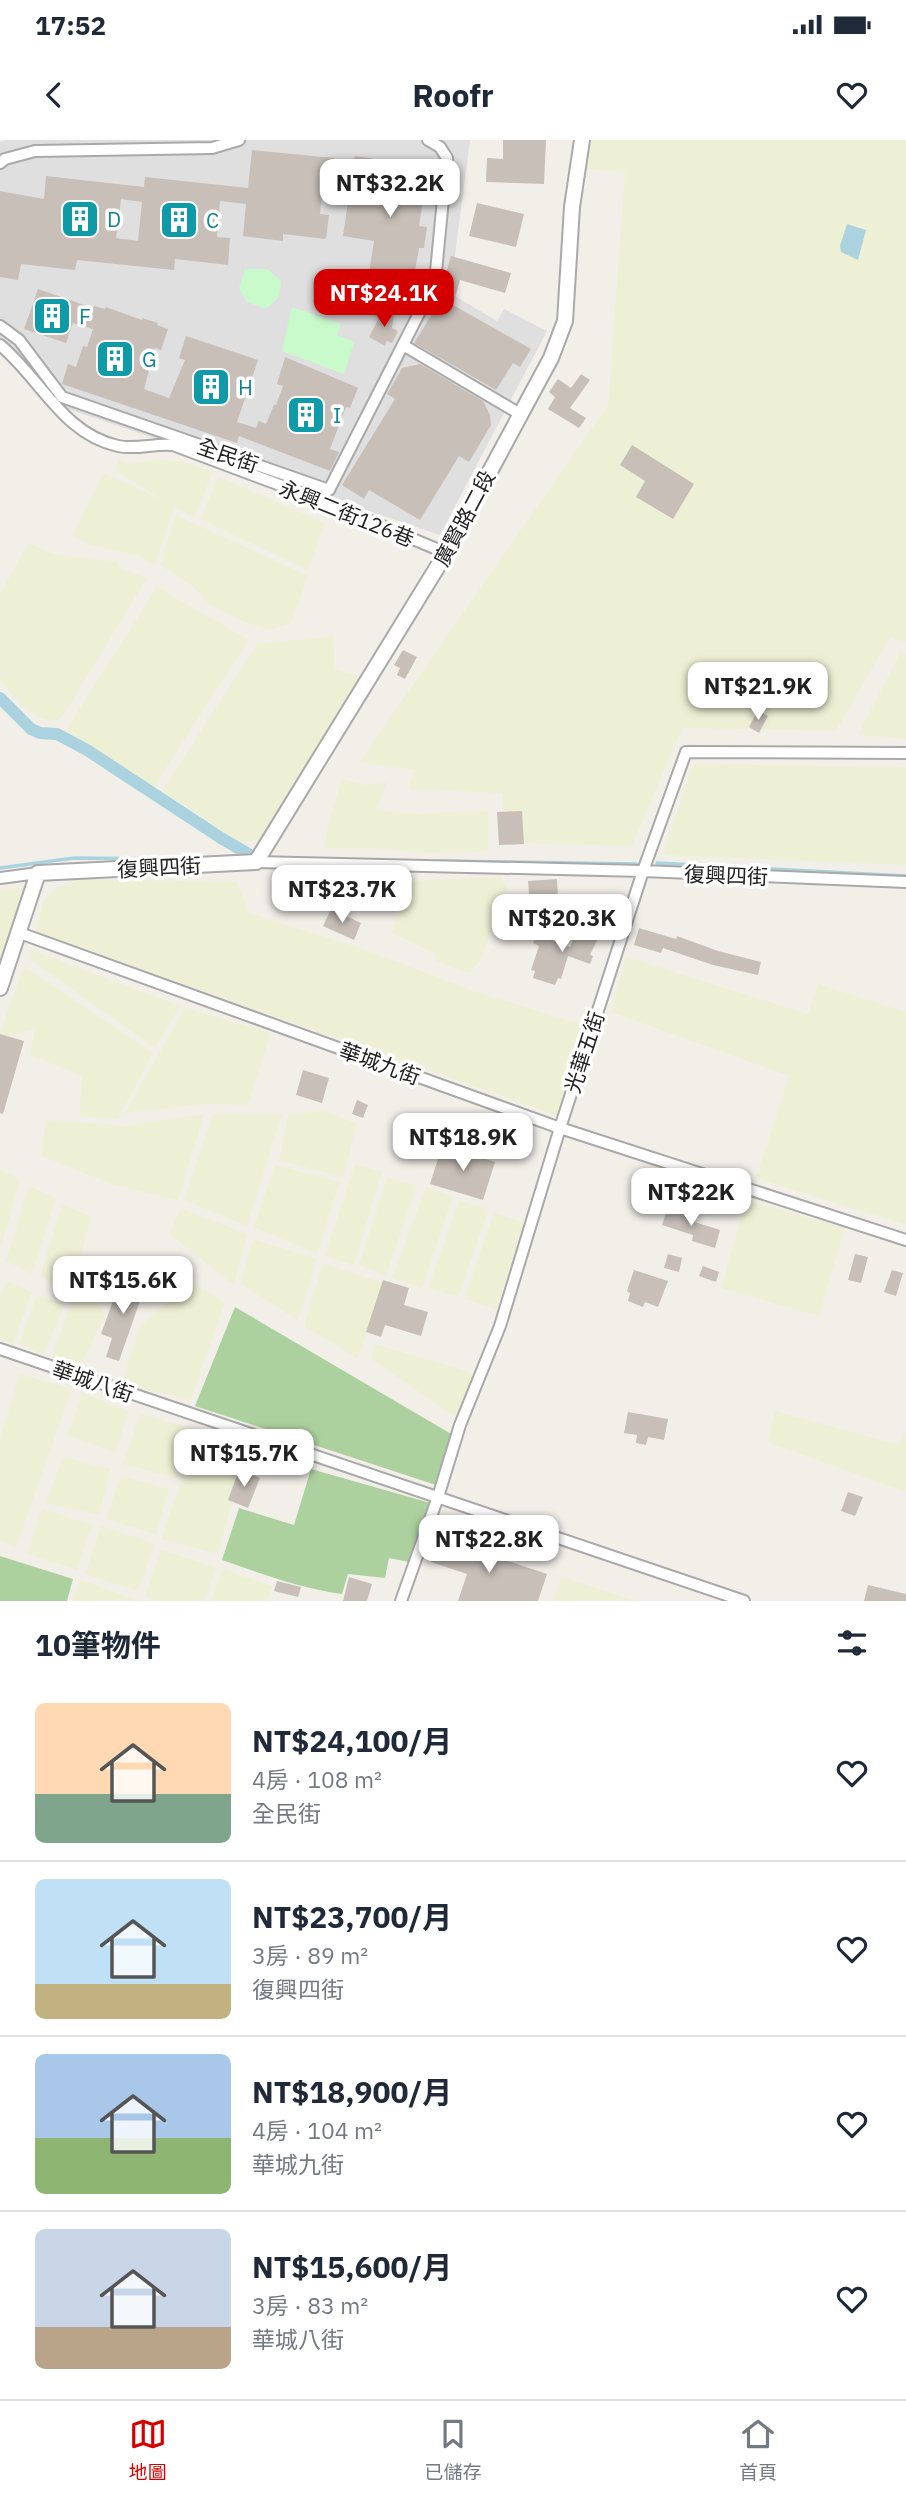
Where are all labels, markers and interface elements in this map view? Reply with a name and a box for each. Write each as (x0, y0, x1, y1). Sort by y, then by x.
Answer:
text: 17:52 (35, 8, 106, 42)
text: Roofr (412, 74, 494, 116)
icon: back (35, 76, 73, 114)
icon: heart (833, 76, 871, 114)
pin: NT$32.2K (318, 160, 462, 219)
text: NT$32.2K (336, 167, 444, 197)
building icon: D (59, 198, 101, 240)
building icon: C (158, 199, 200, 241)
place label: D (107, 205, 121, 233)
place label: C (206, 206, 219, 234)
pin: NT$24.1K (312, 270, 456, 329)
text: NT$24.1K (330, 277, 438, 307)
building icon: F (31, 295, 73, 337)
place label: F (79, 302, 91, 330)
building icon: G (94, 338, 136, 380)
place label: G (142, 345, 157, 373)
building icon: H (190, 366, 232, 408)
place label: H (238, 373, 253, 401)
building icon: I (285, 394, 327, 436)
place label: I (333, 401, 341, 429)
street label: 全民街 (194, 432, 262, 478)
street label: 廣賢路二段 (427, 465, 501, 571)
street label: 永興二街126巷 (276, 473, 418, 553)
pin: NT$21.9K (686, 662, 830, 722)
text: NT$21.9K (704, 670, 812, 700)
street label: 復興四街 (116, 851, 202, 883)
street label: 復興四街 (684, 860, 768, 890)
pin: NT$23.7K (270, 866, 414, 925)
text: NT$23.7K (288, 873, 396, 903)
pin: NT$20.3K (490, 894, 634, 954)
text: NT$20.3K (508, 902, 616, 932)
street label: 光華五街 (558, 1008, 610, 1096)
street label: 華城九街 (336, 1035, 424, 1091)
pin: NT$18.9K (391, 1114, 535, 1173)
text: NT$18.9K (409, 1121, 517, 1151)
pin: NT$22K (634, 1168, 748, 1228)
text: NT$22K (647, 1176, 735, 1206)
pin: NT$15.6K (51, 1256, 195, 1316)
text: NT$15.6K (69, 1264, 177, 1294)
street label: 華城八街 (49, 1354, 137, 1408)
pin: NT$15.7K (172, 1430, 316, 1489)
text: NT$15.7K (190, 1437, 298, 1467)
pin: NT$22.8K (417, 1516, 561, 1575)
text: NT$22.8K (435, 1523, 543, 1553)
icon: filters (833, 1624, 871, 1662)
text: 10筆物件 (35, 1625, 161, 1664)
text: NT$24,100/月 (252, 1721, 452, 1760)
icon: home (91, 1731, 175, 1815)
icon: heart (833, 1754, 871, 1792)
text: 4房 · 108 m² (252, 1764, 382, 1794)
text: 全民街 (252, 1798, 321, 1828)
text: NT$23,700/月 (252, 1897, 452, 1936)
icon: home (91, 1907, 175, 1991)
icon: heart (833, 1930, 871, 1968)
text: 3房 · 89 m² (252, 1940, 368, 1970)
text: 復興四街 (252, 1974, 344, 2004)
text: NT$18,900/月 (252, 2072, 452, 2111)
icon: home (91, 2082, 175, 2166)
icon: heart (833, 2105, 871, 2143)
text: 4房 · 104 m² (252, 2115, 382, 2145)
text: 華城九街 (252, 2149, 344, 2179)
text: NT$15,600/月 (252, 2247, 452, 2286)
icon: home (91, 2257, 175, 2341)
icon: heart (833, 2280, 871, 2318)
text: 3房 · 83 m² (252, 2290, 368, 2320)
text: 華城八街 (252, 2324, 344, 2354)
tab: 地圖 (129, 2415, 167, 2484)
tab: 已儲存 (424, 2415, 481, 2484)
tab: 首頁 (739, 2415, 777, 2484)

